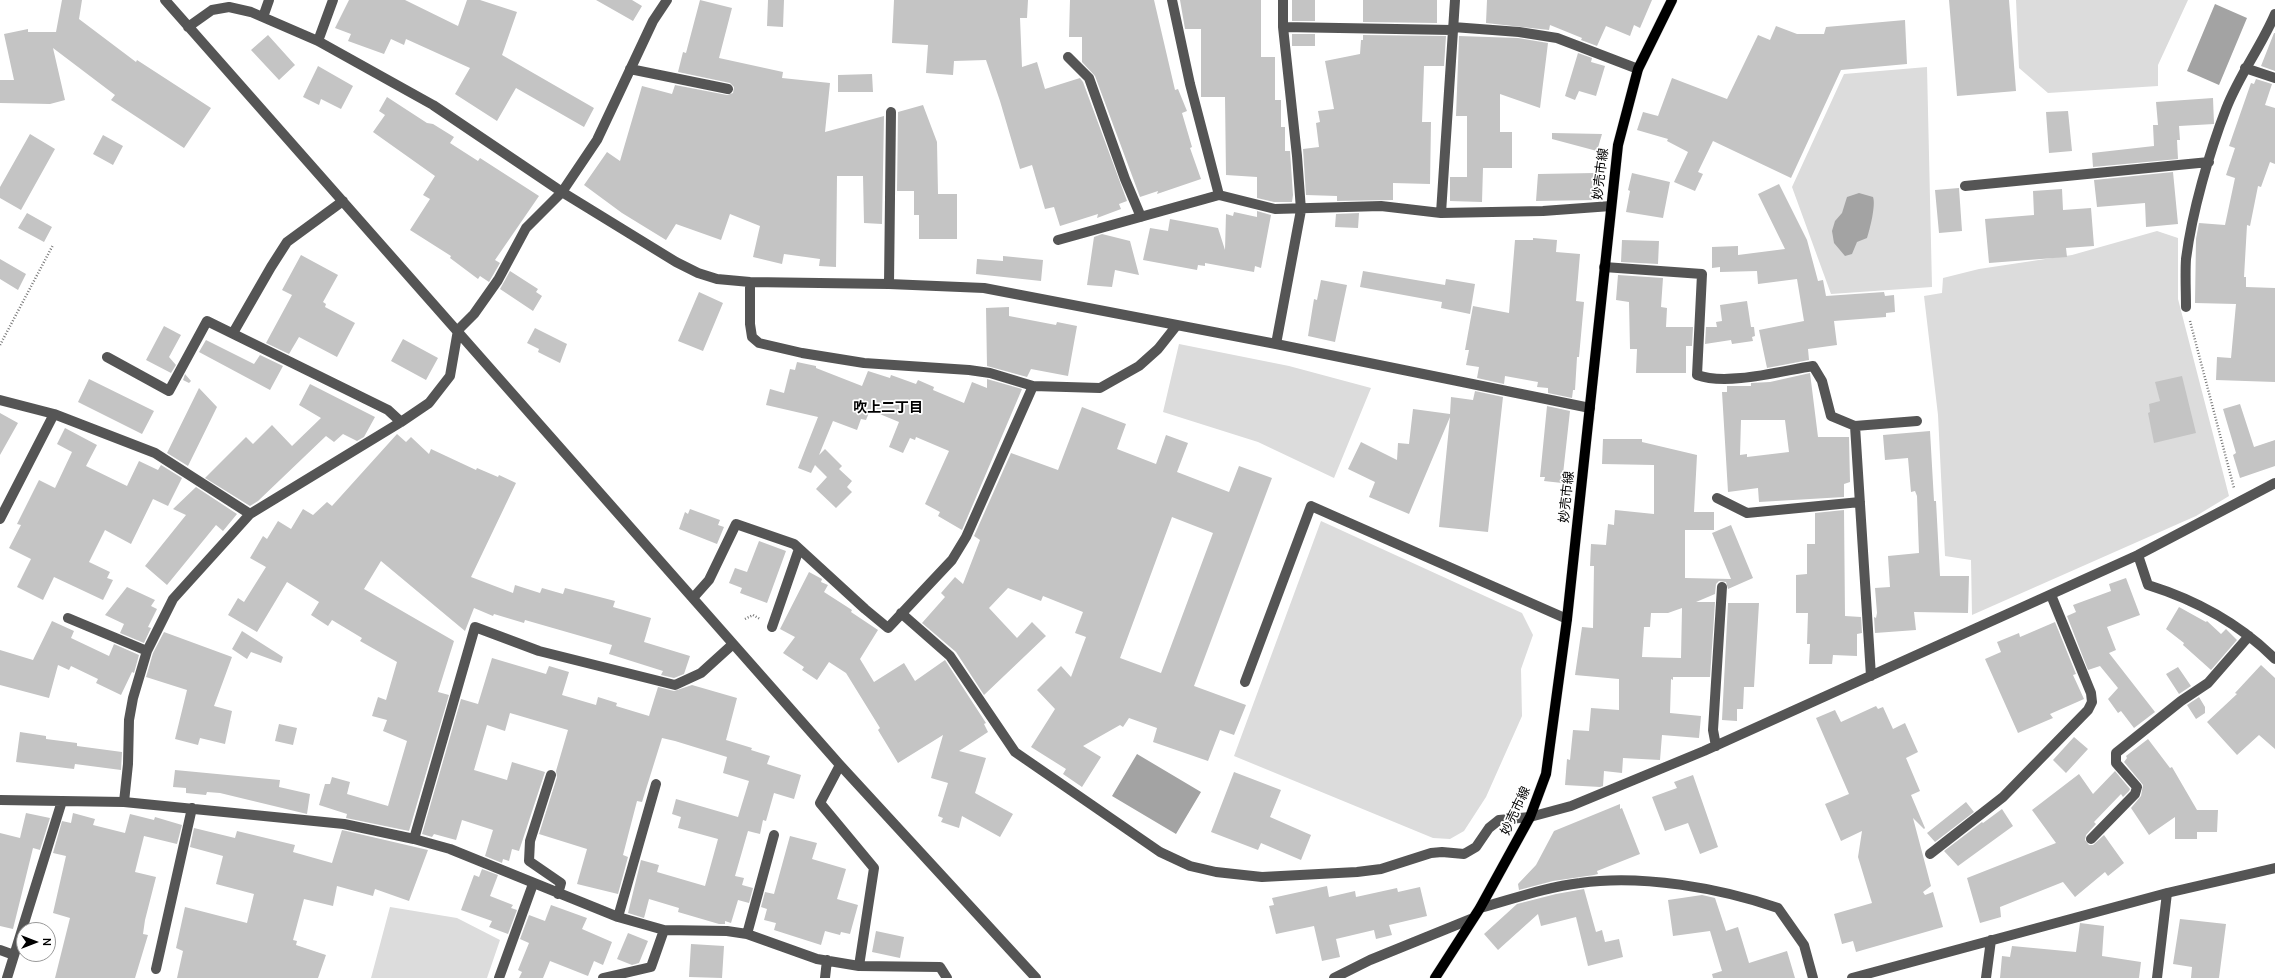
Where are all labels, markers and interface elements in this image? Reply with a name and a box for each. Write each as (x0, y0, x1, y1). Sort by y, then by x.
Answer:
street label: 妙売市線 (1590, 147, 1612, 201)
district label: 吹上二丁目 (853, 400, 923, 416)
street label: 妙売市線 (1557, 470, 1577, 524)
street label: 妙売市線 (1498, 784, 1534, 838)
north arrow (16, 922, 56, 962)
text: N (40, 938, 55, 946)

